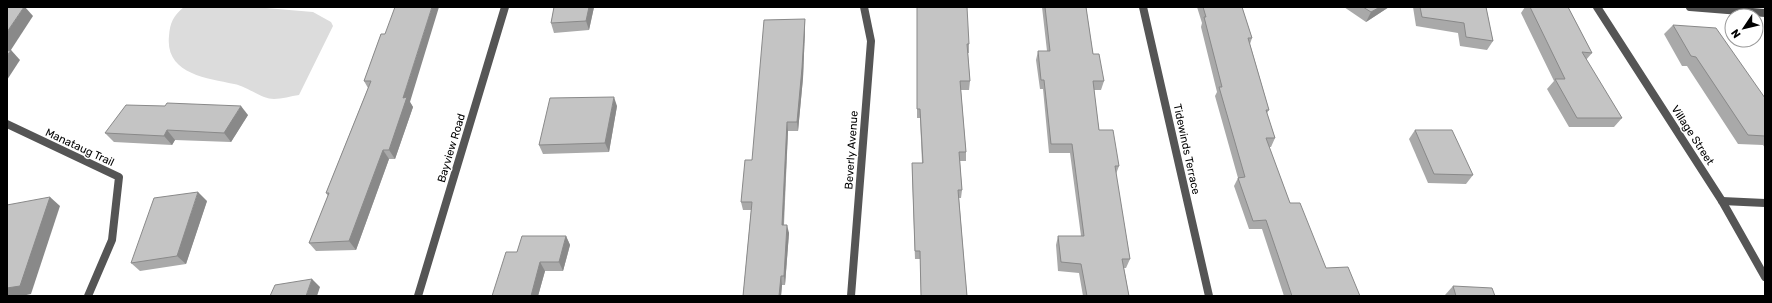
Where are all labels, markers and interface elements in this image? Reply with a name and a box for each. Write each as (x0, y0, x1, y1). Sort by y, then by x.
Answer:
north arrow (1724, 8, 1764, 48)
text: N (1729, 26, 1744, 40)
street label: Tidewinds Terrace (1171, 103, 1202, 196)
street label: Village Street (1668, 103, 1717, 168)
street label: Beverly Avenue (842, 110, 861, 190)
street label: Bayview Road (435, 112, 468, 184)
street label: Manataug Trail (43, 126, 116, 169)

